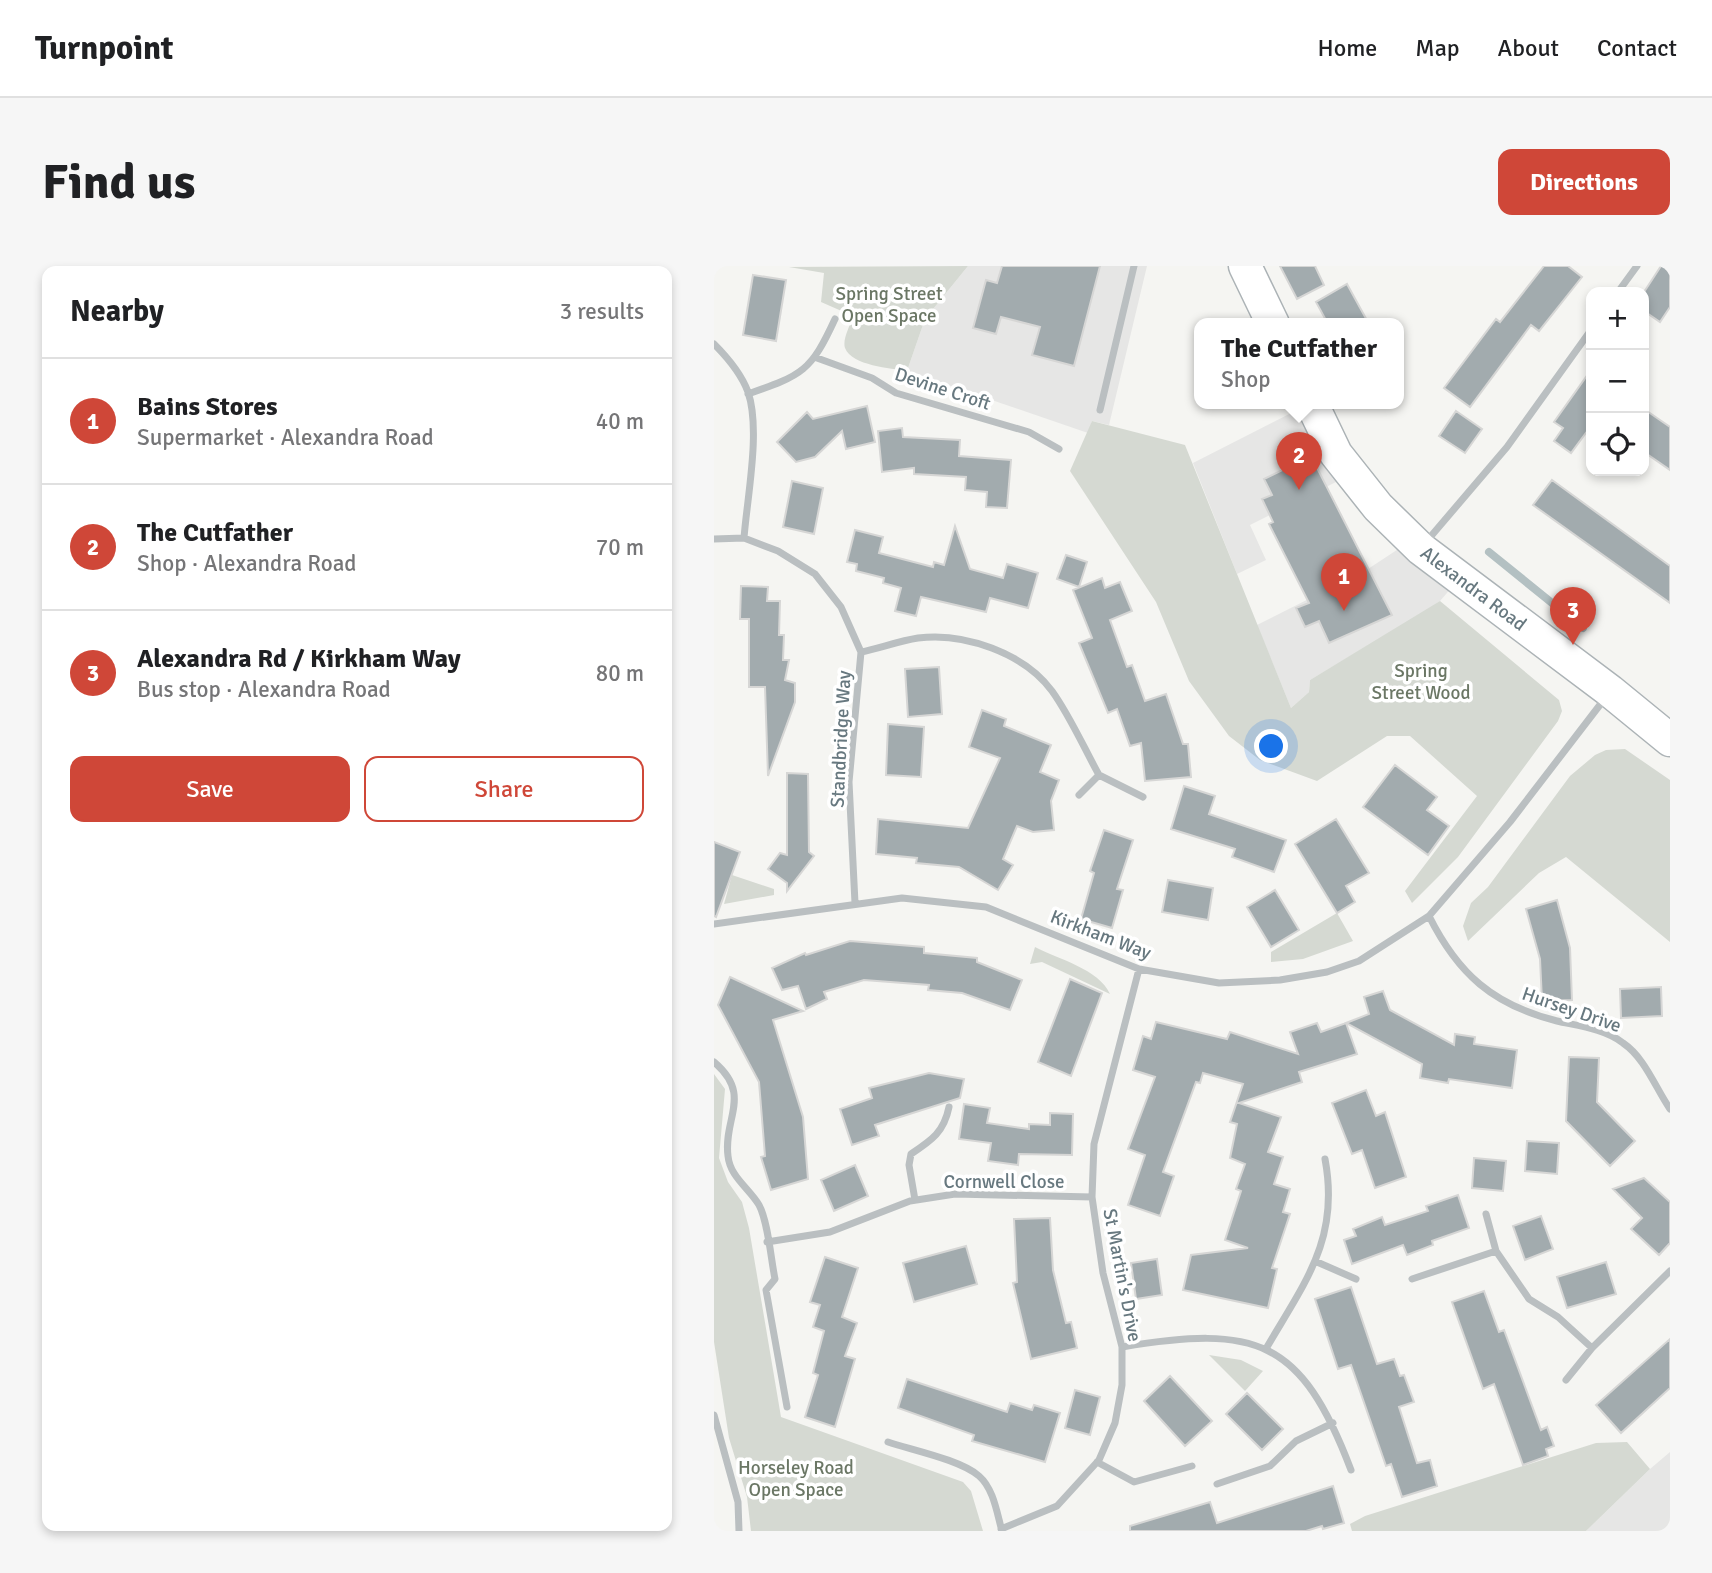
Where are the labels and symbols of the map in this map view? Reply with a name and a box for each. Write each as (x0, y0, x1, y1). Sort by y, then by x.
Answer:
park label: Spring Street Open Space (835, 282, 943, 328)
street label: Devine Croft (892, 362, 994, 416)
pin: 2 (1276, 432, 1322, 490)
street label: Alexandra Road (1416, 541, 1531, 636)
pin: 1 (1321, 553, 1367, 611)
pin: 3 (1550, 587, 1596, 645)
park label: Spring Street Wood (1372, 659, 1470, 705)
street label: Standbridge Way (825, 670, 857, 808)
your location (1254, 729, 1288, 763)
street label: Kirkham Way (1047, 905, 1155, 965)
street label: Hursey Drive (1519, 982, 1624, 1038)
street label: Cornwell Close (944, 1170, 1064, 1194)
street label: St Martin's Drive (1097, 1207, 1147, 1344)
park label: Horseley Road Open Space (738, 1456, 854, 1502)

